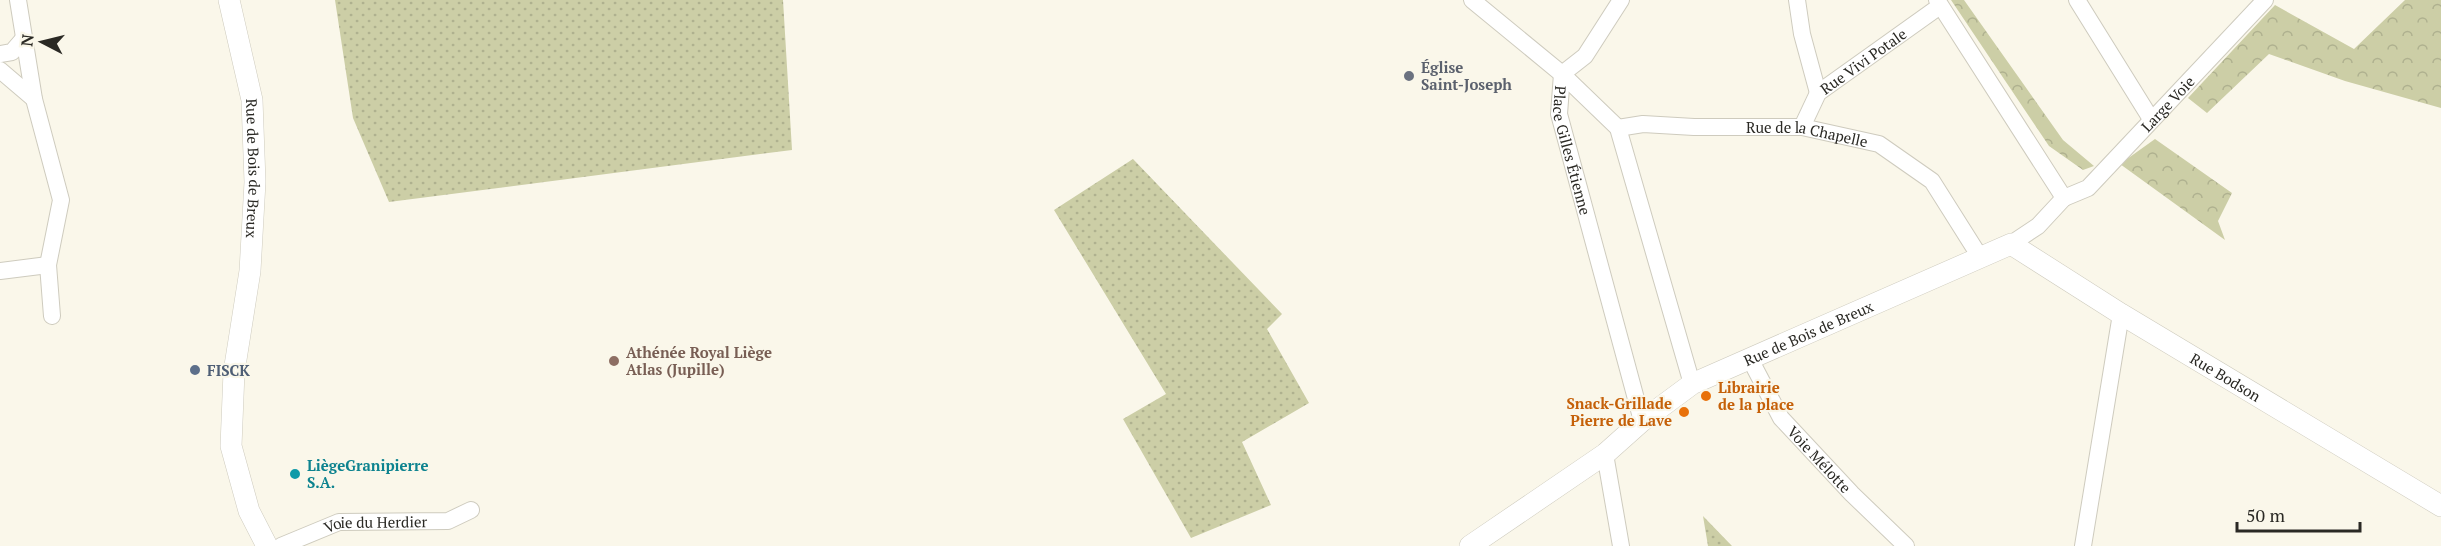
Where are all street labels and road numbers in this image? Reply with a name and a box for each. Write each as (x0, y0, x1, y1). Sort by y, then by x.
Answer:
street label: Rue Vivi Potale (1816, 23, 1910, 98)
street label: Large Voie (2136, 71, 2199, 136)
street label: Place Gilles Étienne (1549, 85, 1596, 217)
street label: Rue de Bois de Breux (242, 98, 265, 239)
street label: Rue de la Chapelle (1746, 117, 1870, 151)
street label: Rue de Bois de Breux (1740, 296, 1876, 370)
street label: Rue Bodson (2187, 348, 2265, 406)
street label: Voie Mélotte (1783, 421, 1856, 497)
street label: Voie du Herdier (321, 511, 428, 537)

